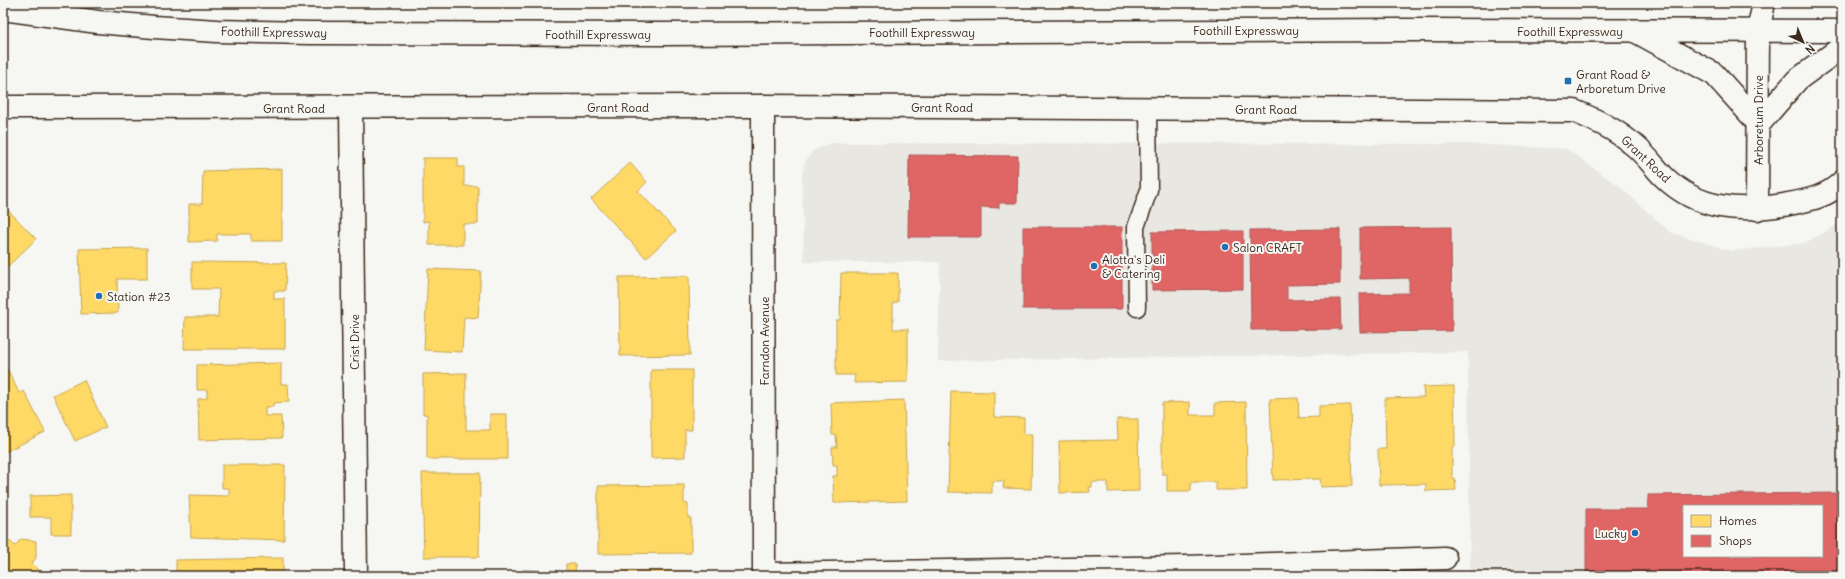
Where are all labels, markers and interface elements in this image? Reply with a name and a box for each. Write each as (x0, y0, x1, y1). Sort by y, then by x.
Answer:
north arrow (1783, 22, 1823, 62)
street label: Foothill Expressway (1193, 23, 1299, 38)
street label: Foothill Expressway (221, 24, 327, 40)
street label: Foothill Expressway (1517, 24, 1623, 39)
street label: Foothill Expressway (869, 25, 975, 40)
street label: Foothill Expressway (545, 27, 651, 42)
text: N (1802, 42, 1818, 57)
place label: Grant Road & Arboretum Drive (1576, 67, 1666, 96)
street label: Arboretum Drive (1751, 75, 1766, 165)
marker: Grant Road & Arboretum Drive (1563, 76, 1573, 86)
street label: Grant Road (587, 100, 649, 115)
street label: Grant Road (911, 100, 973, 115)
street label: Grant Road (263, 101, 325, 116)
street label: Grant Road (1235, 102, 1297, 117)
street label: Grant Road (1618, 132, 1674, 186)
place label: Salon CRAFT (1233, 240, 1302, 255)
marker: Salon CRAFT (1220, 242, 1230, 252)
place label: Alotta's Deli & Catering (1102, 252, 1165, 281)
marker: Alotta's Deli & Catering (1089, 261, 1099, 271)
place label: Station #23 (107, 289, 171, 304)
marker: Station #23 (94, 291, 104, 301)
street label: Farndon Avenue (757, 297, 772, 385)
street label: Crist Drive (347, 314, 362, 370)
legend (1683, 505, 1823, 557)
text: Homes (1719, 513, 1757, 528)
place label: Lucky (1595, 526, 1627, 541)
marker: Lucky (1630, 528, 1640, 538)
text: Shops (1719, 533, 1752, 548)

